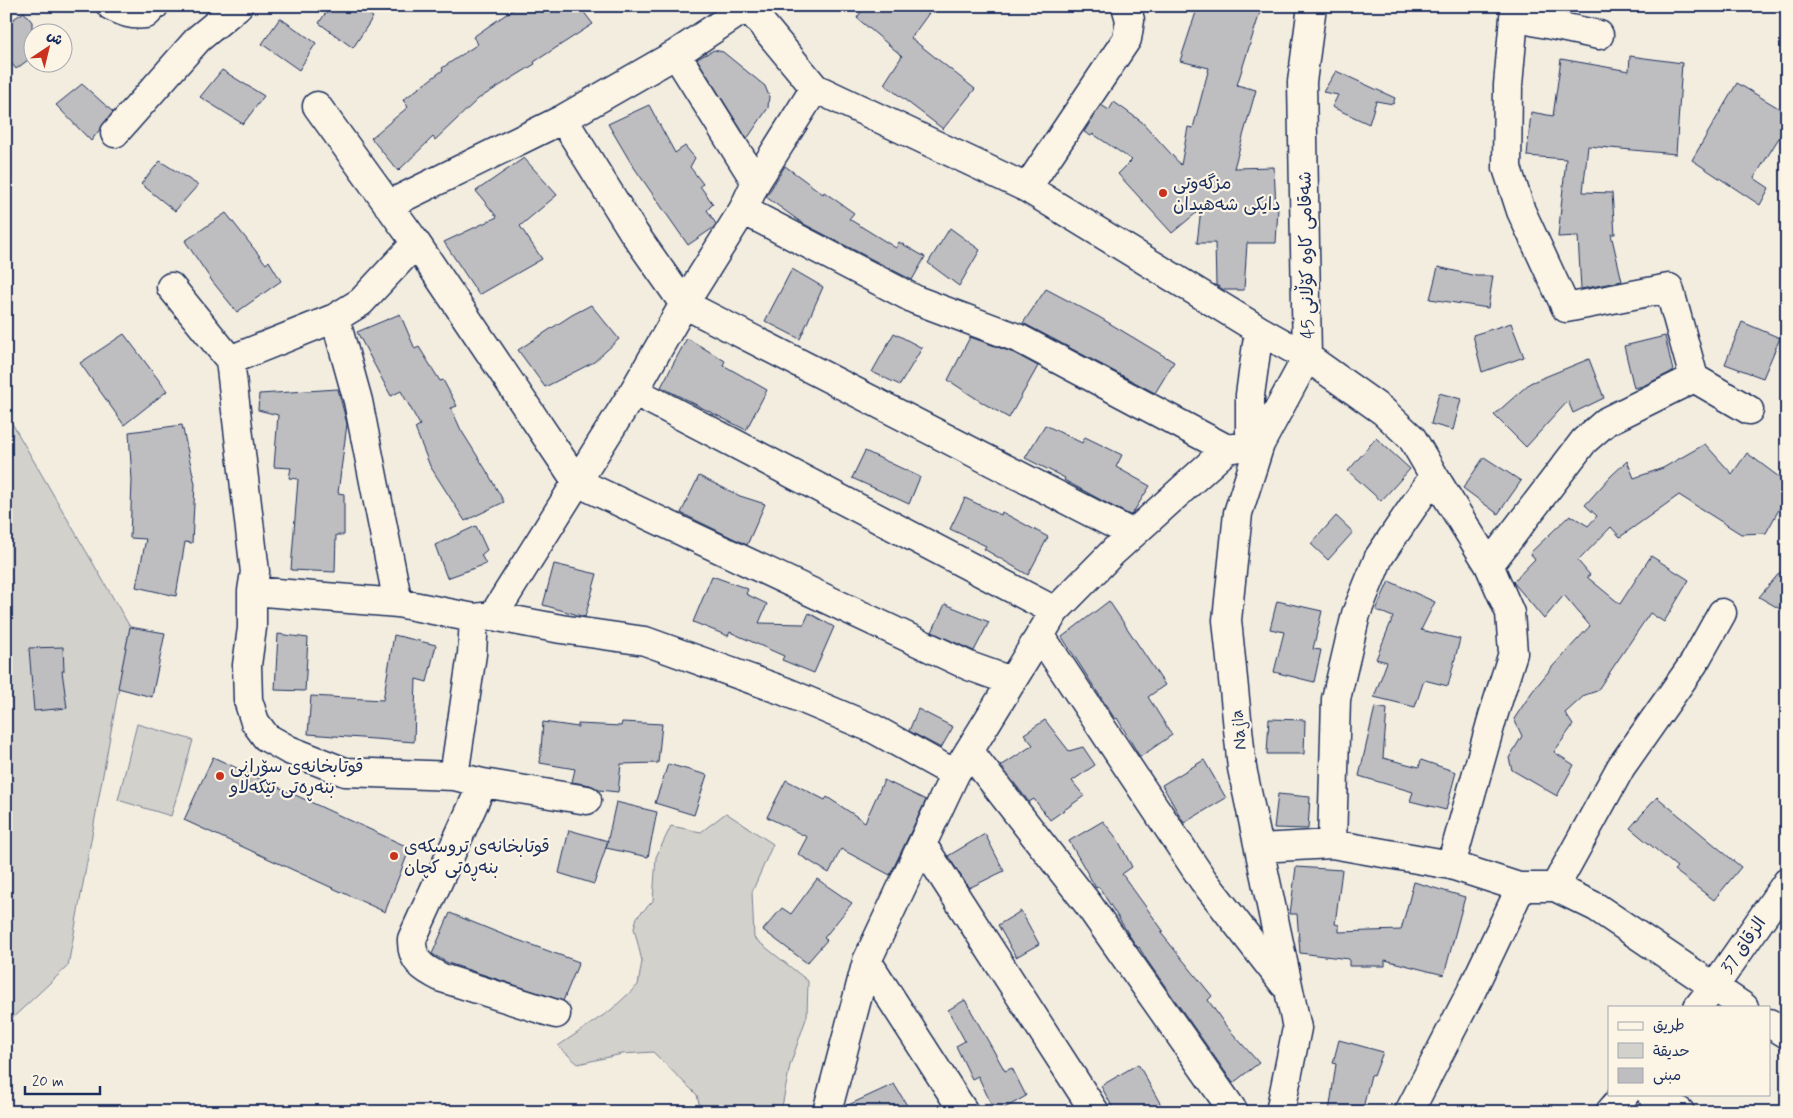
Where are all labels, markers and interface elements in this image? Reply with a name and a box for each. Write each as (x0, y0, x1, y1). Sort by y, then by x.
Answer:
north arrow (22, 22, 72, 72)
text: ش (43, 26, 66, 50)
street label: شەقامی کاوە کۆڵانی 45 (1292, 171, 1320, 339)
place label: مزگەوتی دایکی شەهیدان (1173, 172, 1281, 217)
marker: مزگەوتی دایکی شەهیدان (1157, 187, 1169, 199)
street label: Najla (1225, 708, 1253, 751)
place label: قوتابخانەی سۆرانی بنەڕەتی تێکەڵاو (228, 755, 363, 802)
marker: قوتابخانەی سۆرانی بنەڕەتی تێکەڵاو (214, 770, 226, 782)
place label: قوتابخانەی تروسکەی بنەڕەتی کچان (404, 835, 550, 882)
marker: قوتابخانەی تروسکەی بنەڕەتی کچان (388, 850, 400, 862)
street label: الزقاق 37 (1716, 912, 1772, 979)
legend (1608, 1006, 1770, 1096)
text: طريق (1653, 1016, 1685, 1036)
text: حديقة (1653, 1042, 1690, 1062)
scale bar (25, 1063, 100, 1095)
text: مبنى (1653, 1066, 1681, 1086)
text: 20 m (32, 1072, 64, 1092)

